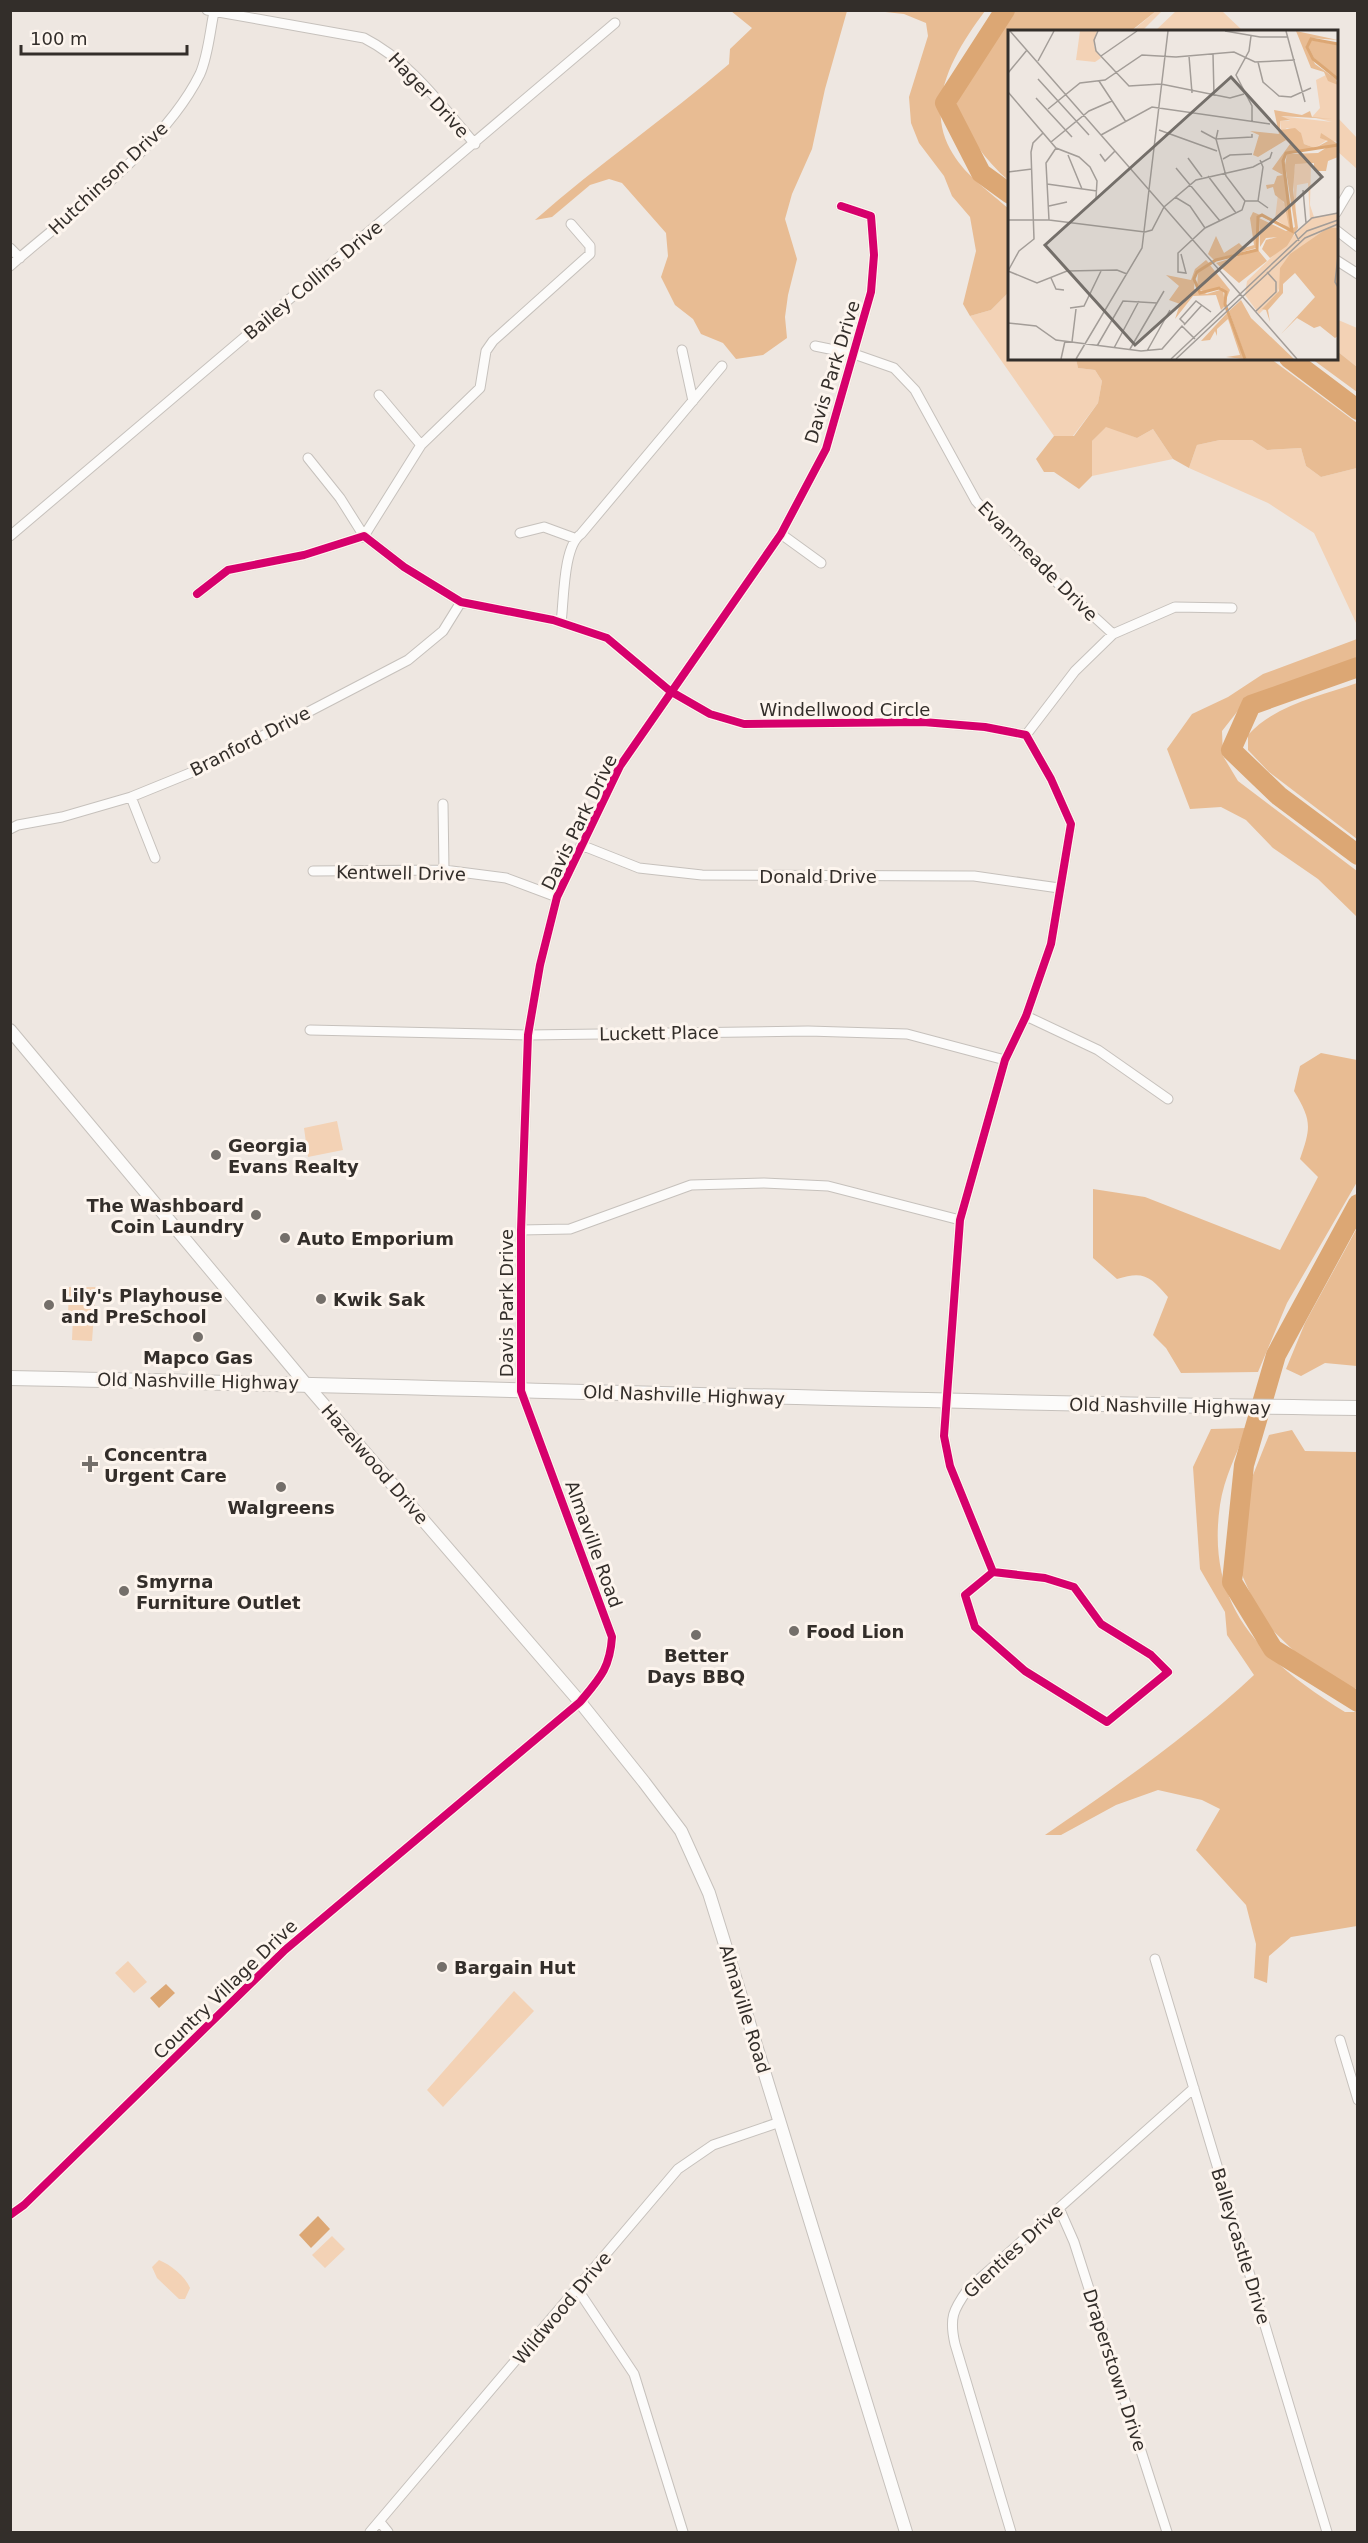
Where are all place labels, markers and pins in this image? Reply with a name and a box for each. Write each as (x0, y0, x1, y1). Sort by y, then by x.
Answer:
place label: Georgia Evans Realty (228, 1135, 359, 1177)
marker: Georgia Evans Realty (209, 1148, 223, 1162)
place label: The Washboard Coin Laundry (86, 1195, 244, 1237)
marker: The Washboard Coin Laundry (249, 1208, 263, 1222)
place label: Auto Emporium (297, 1228, 454, 1249)
marker: Auto Emporium (278, 1231, 292, 1245)
place label: Lily's Playhouse and PreSchool (61, 1285, 223, 1327)
place label: Kwik Sak (333, 1289, 426, 1310)
marker: Kwik Sak (314, 1292, 328, 1306)
marker: Lily's Playhouse and PreSchool (42, 1298, 56, 1312)
marker: Mapco Gas (191, 1330, 205, 1344)
place label: Mapco Gas (143, 1347, 253, 1368)
place label: Concentra Urgent Care (104, 1444, 227, 1486)
marker: Concentra Urgent Care (81, 1455, 99, 1473)
marker: Walgreens (274, 1480, 288, 1494)
place label: Walgreens (227, 1497, 335, 1518)
place label: Smyrna Furniture Outlet (136, 1571, 301, 1613)
marker: Smyrna Furniture Outlet (117, 1584, 131, 1598)
place label: Food Lion (806, 1621, 904, 1642)
marker: Food Lion (787, 1624, 801, 1638)
marker: Better Days BBQ (689, 1628, 703, 1642)
place label: Better Days BBQ (647, 1645, 745, 1687)
place label: Bargain Hut (454, 1957, 576, 1978)
marker: Bargain Hut (435, 1960, 449, 1974)

